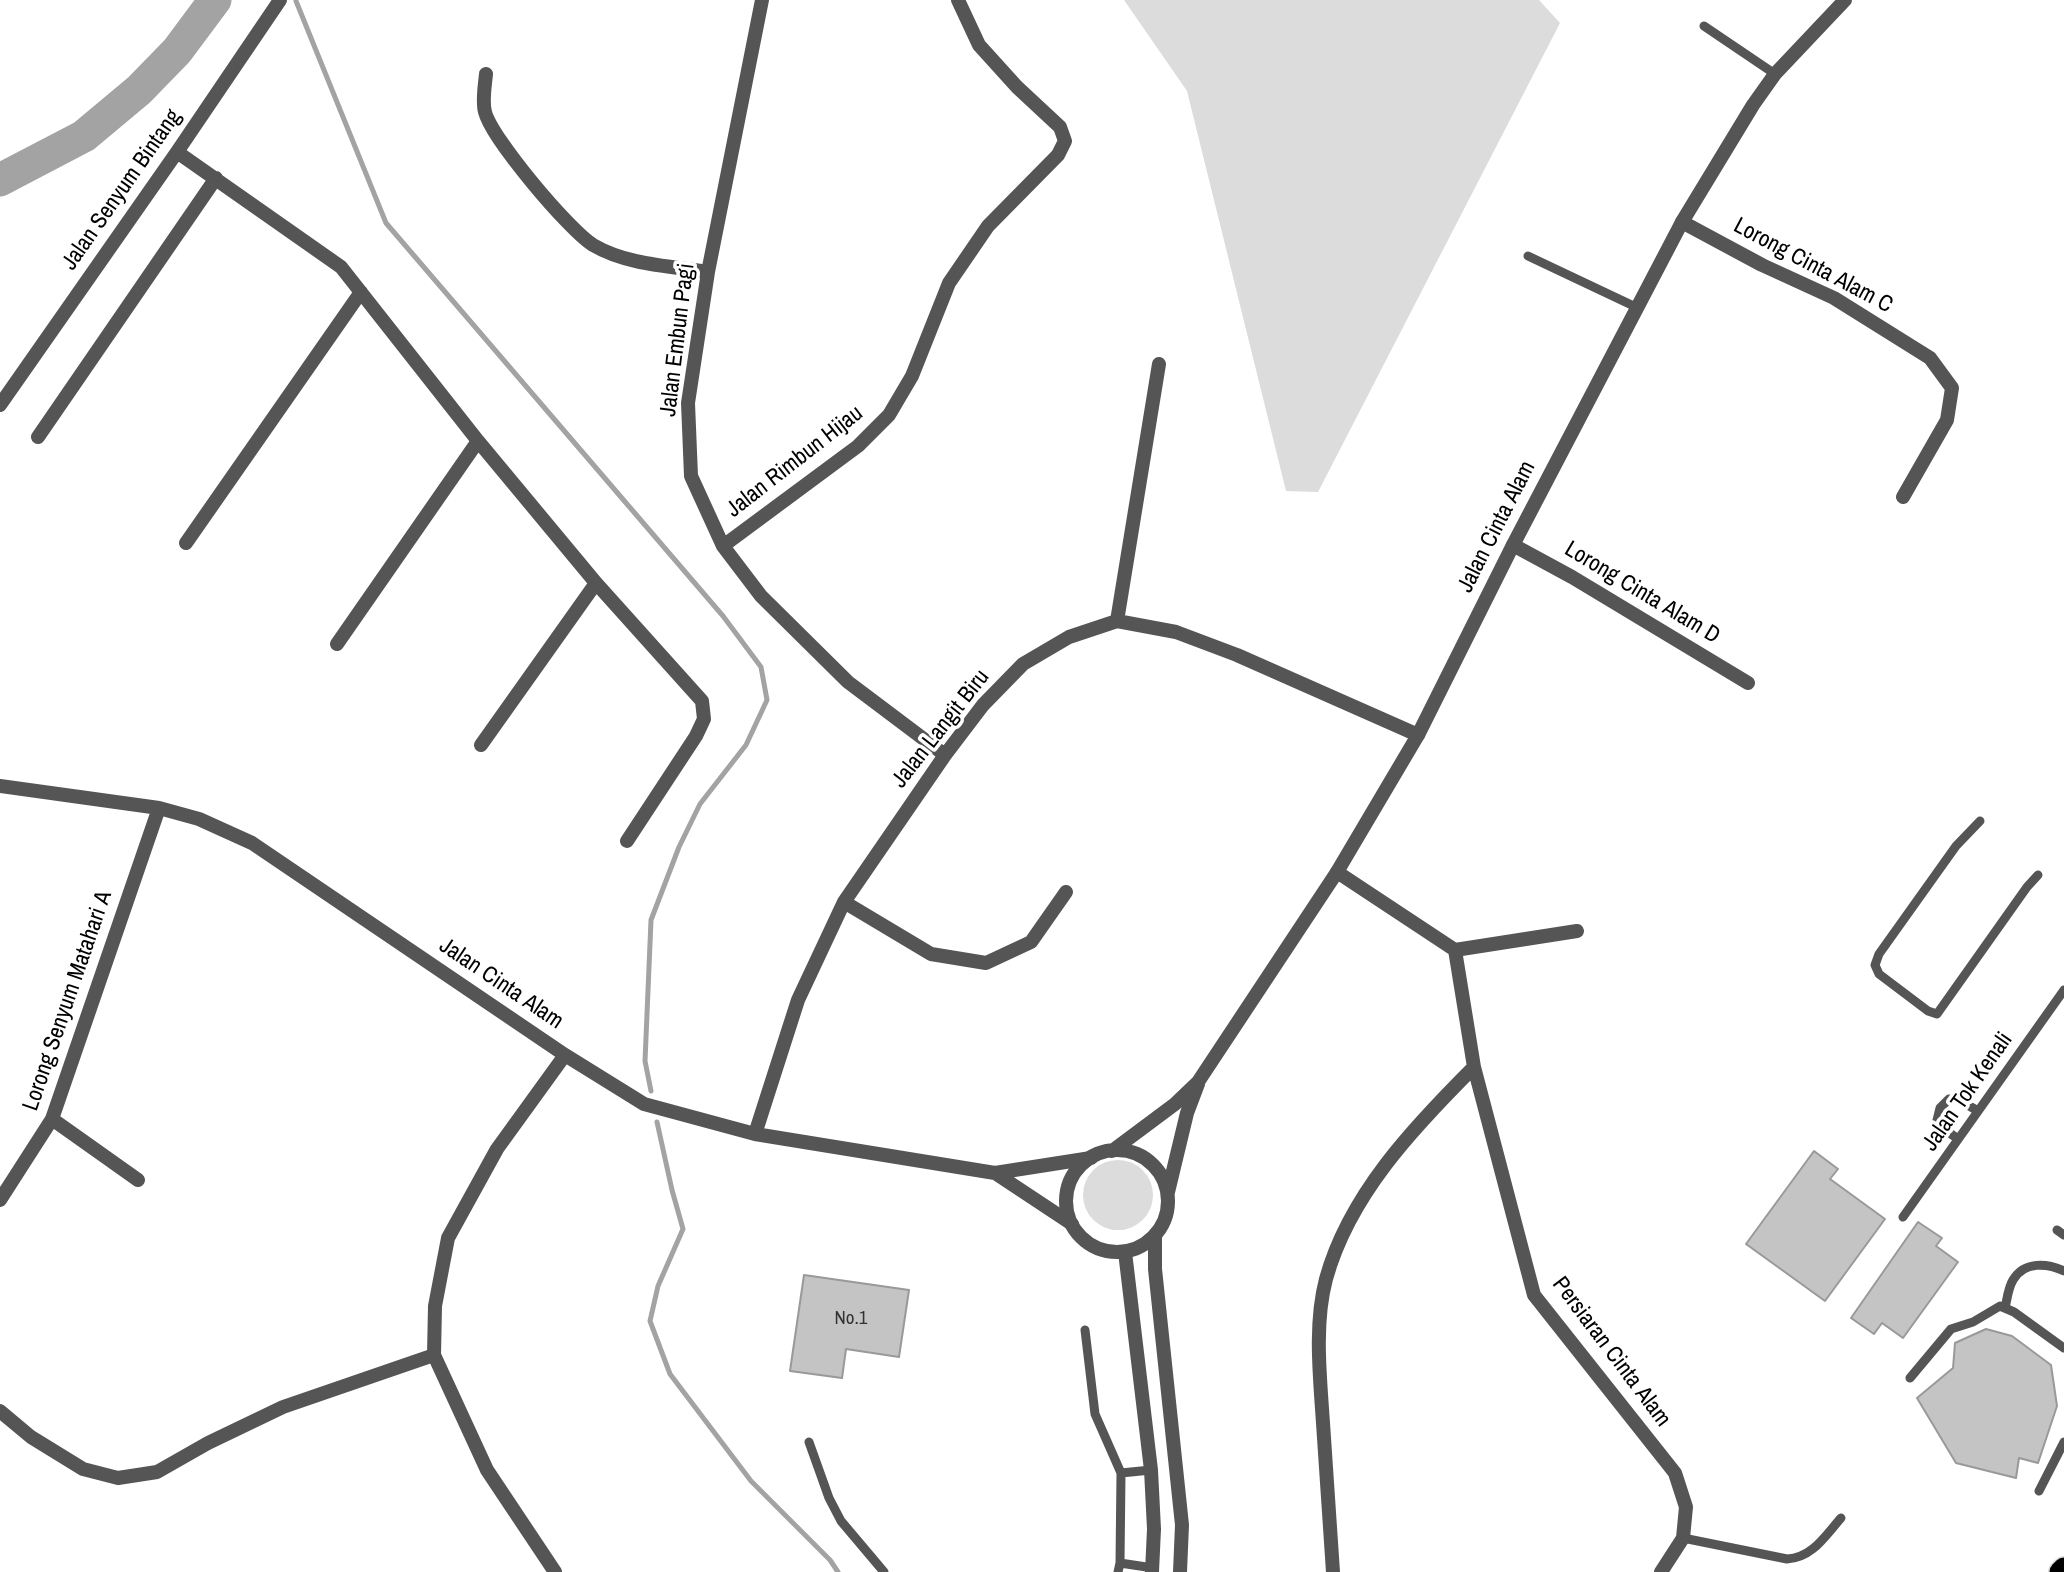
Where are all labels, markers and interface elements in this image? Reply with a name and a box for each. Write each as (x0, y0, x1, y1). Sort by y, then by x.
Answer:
street label: Jalan Senyum Bintang (56, 104, 188, 276)
street label: Lorong Cinta Alam C (1729, 212, 1897, 320)
street label: Jalan Embun Pagi (655, 262, 701, 418)
street label: Jalan Rimbun Hijau (721, 400, 869, 524)
street label: Jalan Cinta Alam (1452, 457, 1542, 597)
street label: Lorong Cinta Alam D (1559, 536, 1725, 650)
street label: Jalan Langit Biru (886, 664, 996, 794)
street label: Lorong Senyum Matahari A (17, 887, 119, 1115)
street label: Jalan Cinta Alam (434, 932, 568, 1036)
street label: Jalan Tok Kenali (1917, 1027, 2019, 1157)
street label: Persiaran Cinta Alam (1546, 1272, 1676, 1432)
house number: No.1 (835, 1308, 867, 1330)

